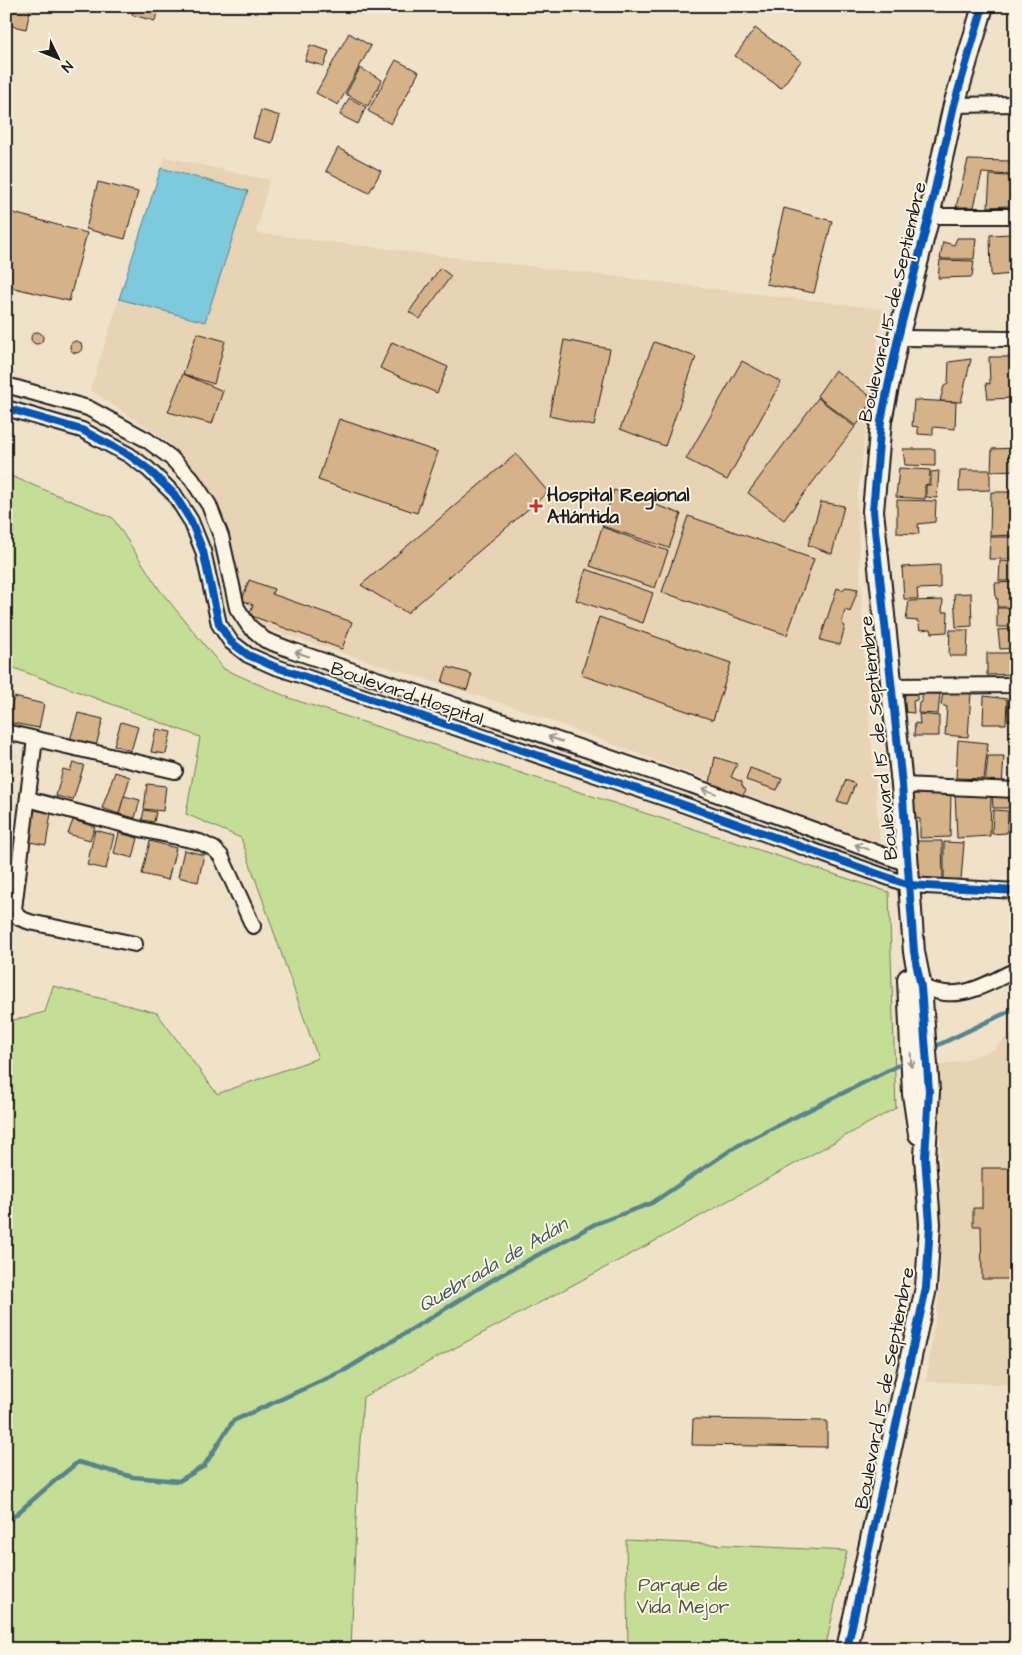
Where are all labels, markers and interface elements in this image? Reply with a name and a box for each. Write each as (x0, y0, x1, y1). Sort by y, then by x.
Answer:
north arrow (32, 32, 82, 82)
text: N (56, 56, 77, 76)
street label: Boulevard 15 de Septiembre (852, 179, 934, 425)
place label: Hospital Regional Atlántida (547, 482, 689, 531)
marker: Hospital Regional Atlántida (529, 499, 543, 513)
street label: Boulevard 15 de Septiembre (853, 614, 905, 862)
one-way arrow (294, 649, 310, 658)
street label: Boulevard Hospital (327, 655, 487, 733)
one-way arrow (548, 734, 563, 743)
one-way arrow (702, 786, 717, 795)
one-way arrow (854, 842, 870, 851)
one-way arrow (907, 1052, 916, 1068)
water label: Quebrada de Adán (413, 1210, 575, 1319)
street label: Boulevard 15 de Septiembre (848, 1265, 922, 1511)
park label: Parque de Vida Mejor (637, 1572, 730, 1621)

